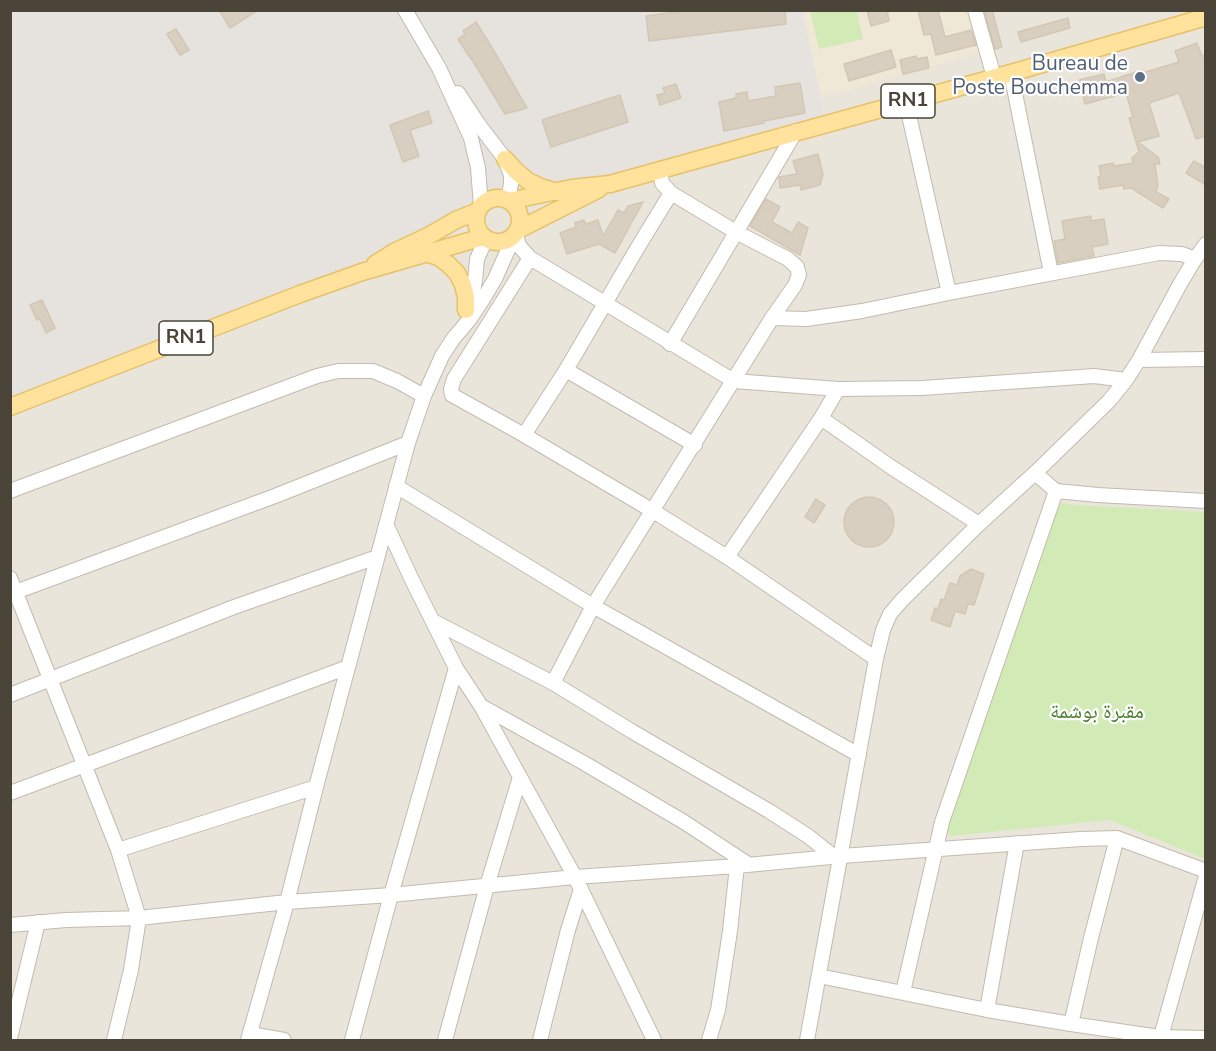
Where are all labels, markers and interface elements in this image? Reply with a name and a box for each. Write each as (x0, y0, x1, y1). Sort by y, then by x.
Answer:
place label: Bureau de Poste Bouchemma (952, 52, 1128, 102)
marker: Bureau de Poste Bouchemma (1133, 70, 1147, 84)
road number: RN1 (881, 84, 935, 118)
road number: RN1 (159, 321, 213, 355)
park label: مقبرة بوشمة (1050, 700, 1144, 726)

